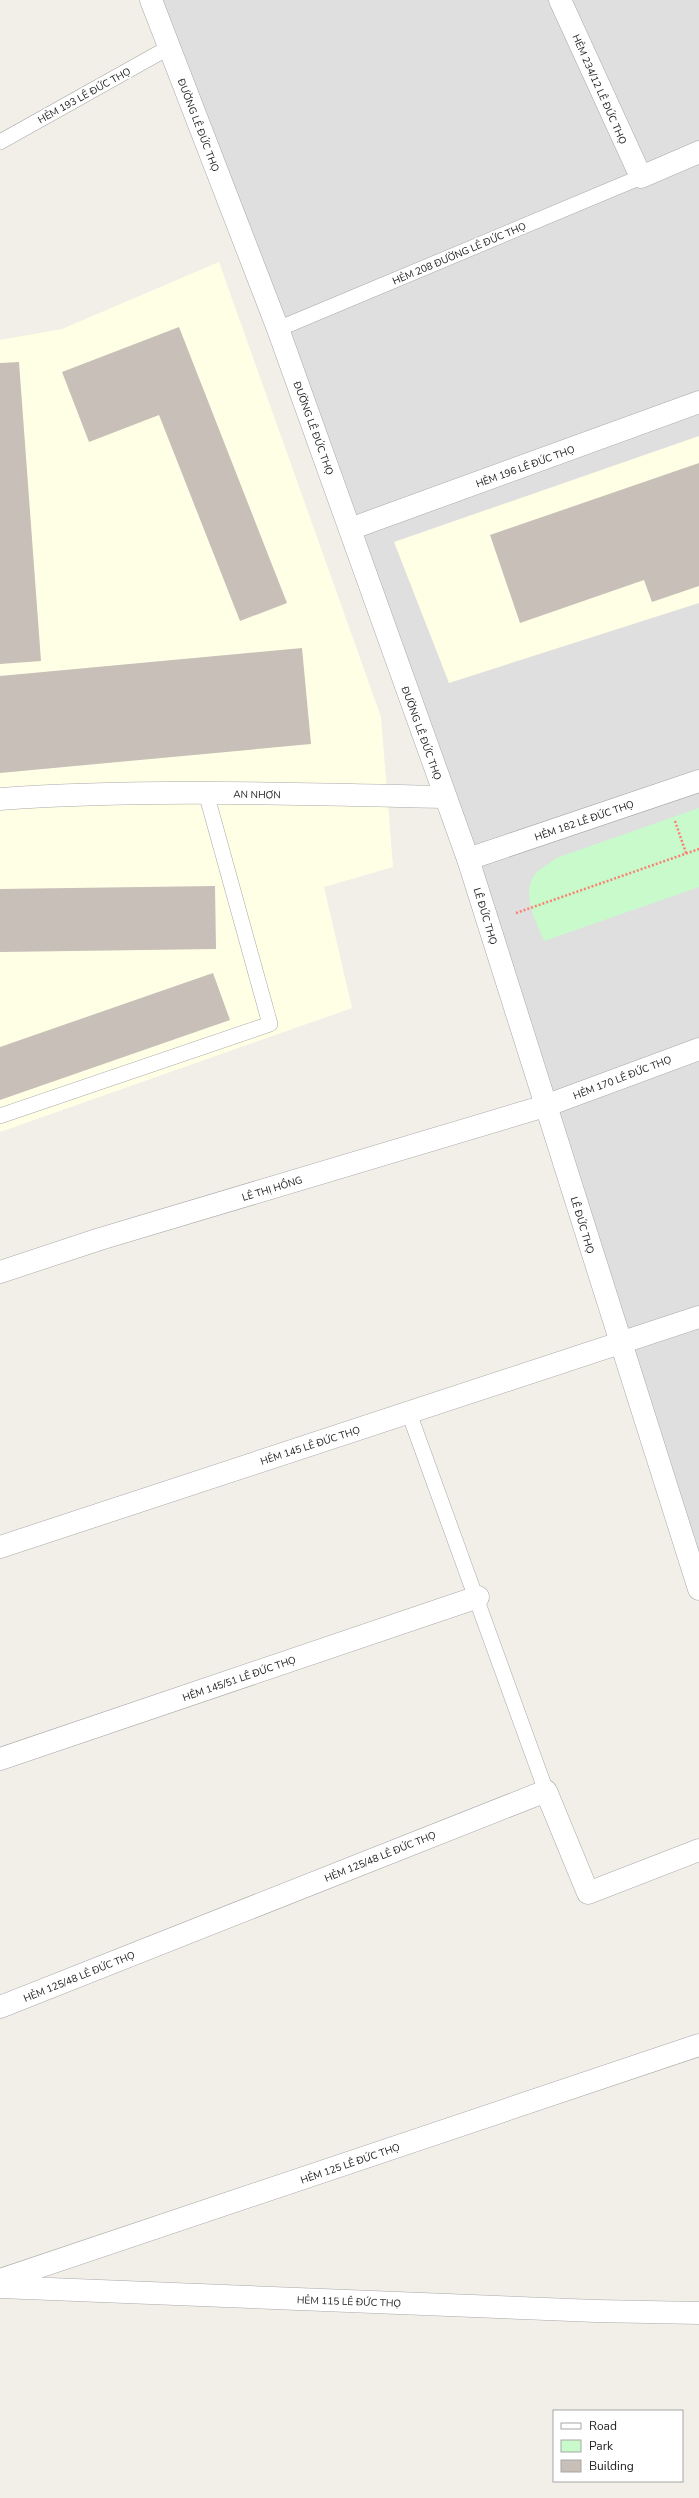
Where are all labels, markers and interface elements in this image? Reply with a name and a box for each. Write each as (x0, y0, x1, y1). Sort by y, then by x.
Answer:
street label: HẺM 234/12 LÊ ĐỨC THỌ (568, 32, 630, 147)
street label: HẺM 193 LÊ ĐỨC THỌ (35, 64, 134, 127)
street label: ĐƯỜNG LÊ ĐỨC THỌ (173, 76, 222, 174)
street label: HẺM 208 ĐƯỜNG LÊ ĐỨC THỌ (390, 219, 529, 288)
street label: ĐƯỜNG LÊ ĐỨC THỌ (289, 379, 337, 477)
street label: HẺM 196 LÊ ĐỨC THỌ (474, 442, 577, 491)
street label: ĐƯỜNG LÊ ĐỨC THỌ (397, 684, 445, 782)
street label: AN NHƠN (233, 788, 281, 802)
street label: HẺM 182 LÊ ĐỨC THỌ (533, 797, 636, 845)
street label: LÊ ĐỨC THỌ (470, 886, 500, 947)
street label: HẺM 170 LÊ ĐỨC THỌ (571, 1053, 674, 1103)
street label: LÊ THỊ HỒNG (240, 1172, 304, 1205)
street label: LÊ ĐỨC THỌ (567, 1195, 597, 1256)
street label: HẺM 145 LÊ ĐỨC THỌ (259, 1423, 362, 1469)
street label: HẺM 145/51 LÊ ĐỨC THỌ (181, 1653, 298, 1705)
street label: HẺM 125/48 LÊ ĐỨC THỌ (323, 1828, 439, 1886)
street label: HẺM 125/48 LÊ ĐỨC THỌ (22, 1948, 138, 2006)
street label: HẺM 125 LÊ ĐỨC THỌ (299, 2140, 402, 2188)
street label: HẺM 115 LÊ ĐỨC THỌ (297, 2293, 402, 2311)
legend (553, 2410, 683, 2482)
text: Road (589, 2418, 617, 2434)
text: Park (589, 2438, 614, 2454)
text: Building (589, 2458, 634, 2474)

